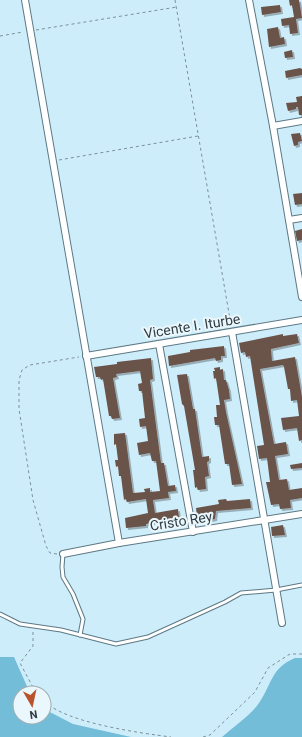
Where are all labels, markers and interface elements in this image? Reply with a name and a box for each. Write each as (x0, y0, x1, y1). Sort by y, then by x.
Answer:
street label: Vicente I. Iturbe (143, 310, 241, 342)
street label: Cristo Rey (149, 508, 214, 534)
north arrow (12, 685, 52, 725)
text: N (28, 707, 38, 721)

